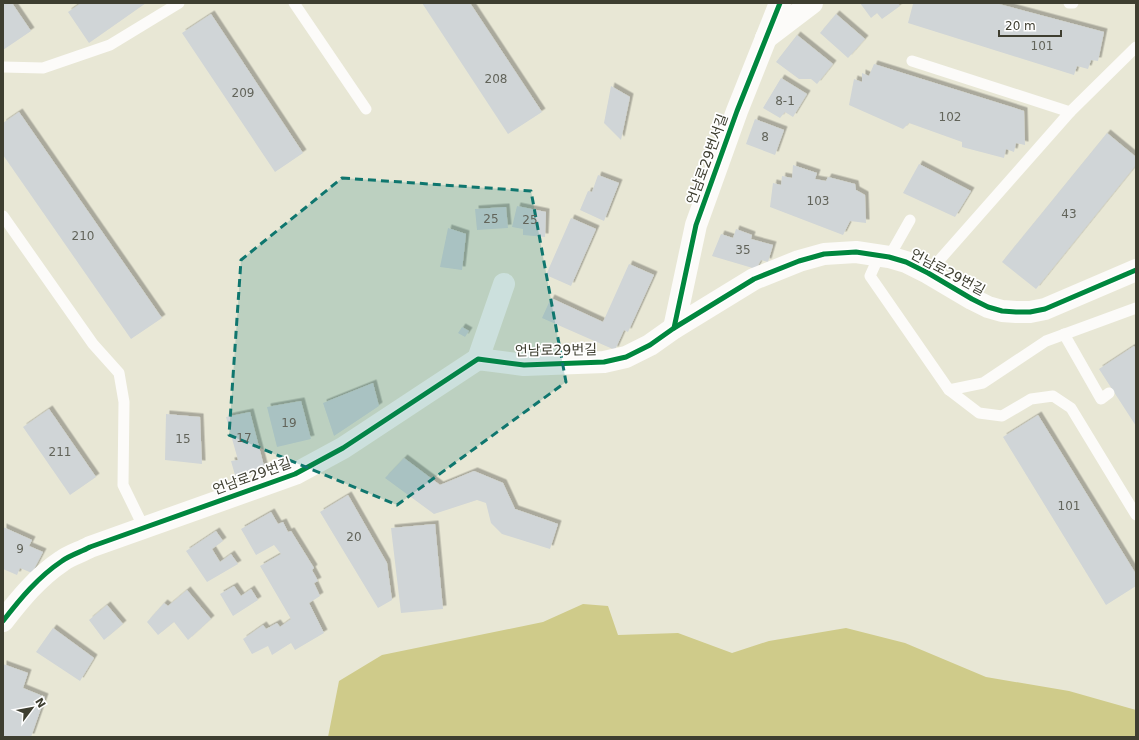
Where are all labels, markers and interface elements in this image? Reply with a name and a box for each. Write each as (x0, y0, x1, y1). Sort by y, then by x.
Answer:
scale bar (999, 12, 1061, 38)
text: 20 m (1005, 19, 1036, 33)
house number: 101 (1031, 39, 1053, 53)
house number: 208 (485, 72, 507, 86)
house number: 209 (232, 86, 254, 100)
house number: 8-1 (775, 94, 795, 108)
house number: 102 (939, 110, 961, 124)
street label: 언남로29번서길 (683, 112, 731, 206)
house number: 8 (761, 130, 769, 144)
house number: 103 (807, 194, 829, 208)
house number: 43 (1061, 207, 1077, 221)
house number: 25 (483, 212, 499, 226)
house number: 25 (522, 213, 538, 227)
house number: 210 (72, 229, 94, 243)
house number: 35 (735, 243, 751, 257)
street label: 언남로29번길 (908, 246, 988, 298)
street label: 언남로29번길 (515, 341, 597, 359)
house number: 19 (281, 416, 297, 430)
house number: 17 (236, 431, 252, 445)
house number: 15 (175, 432, 191, 446)
house number: 211 (49, 445, 71, 459)
street label: 언남로29번길 (211, 454, 293, 498)
house number: 101 (1058, 499, 1080, 513)
house number: 20 (346, 530, 362, 544)
house number: 9 (16, 542, 24, 556)
north arrow (12, 688, 52, 728)
text: N (32, 696, 48, 710)

